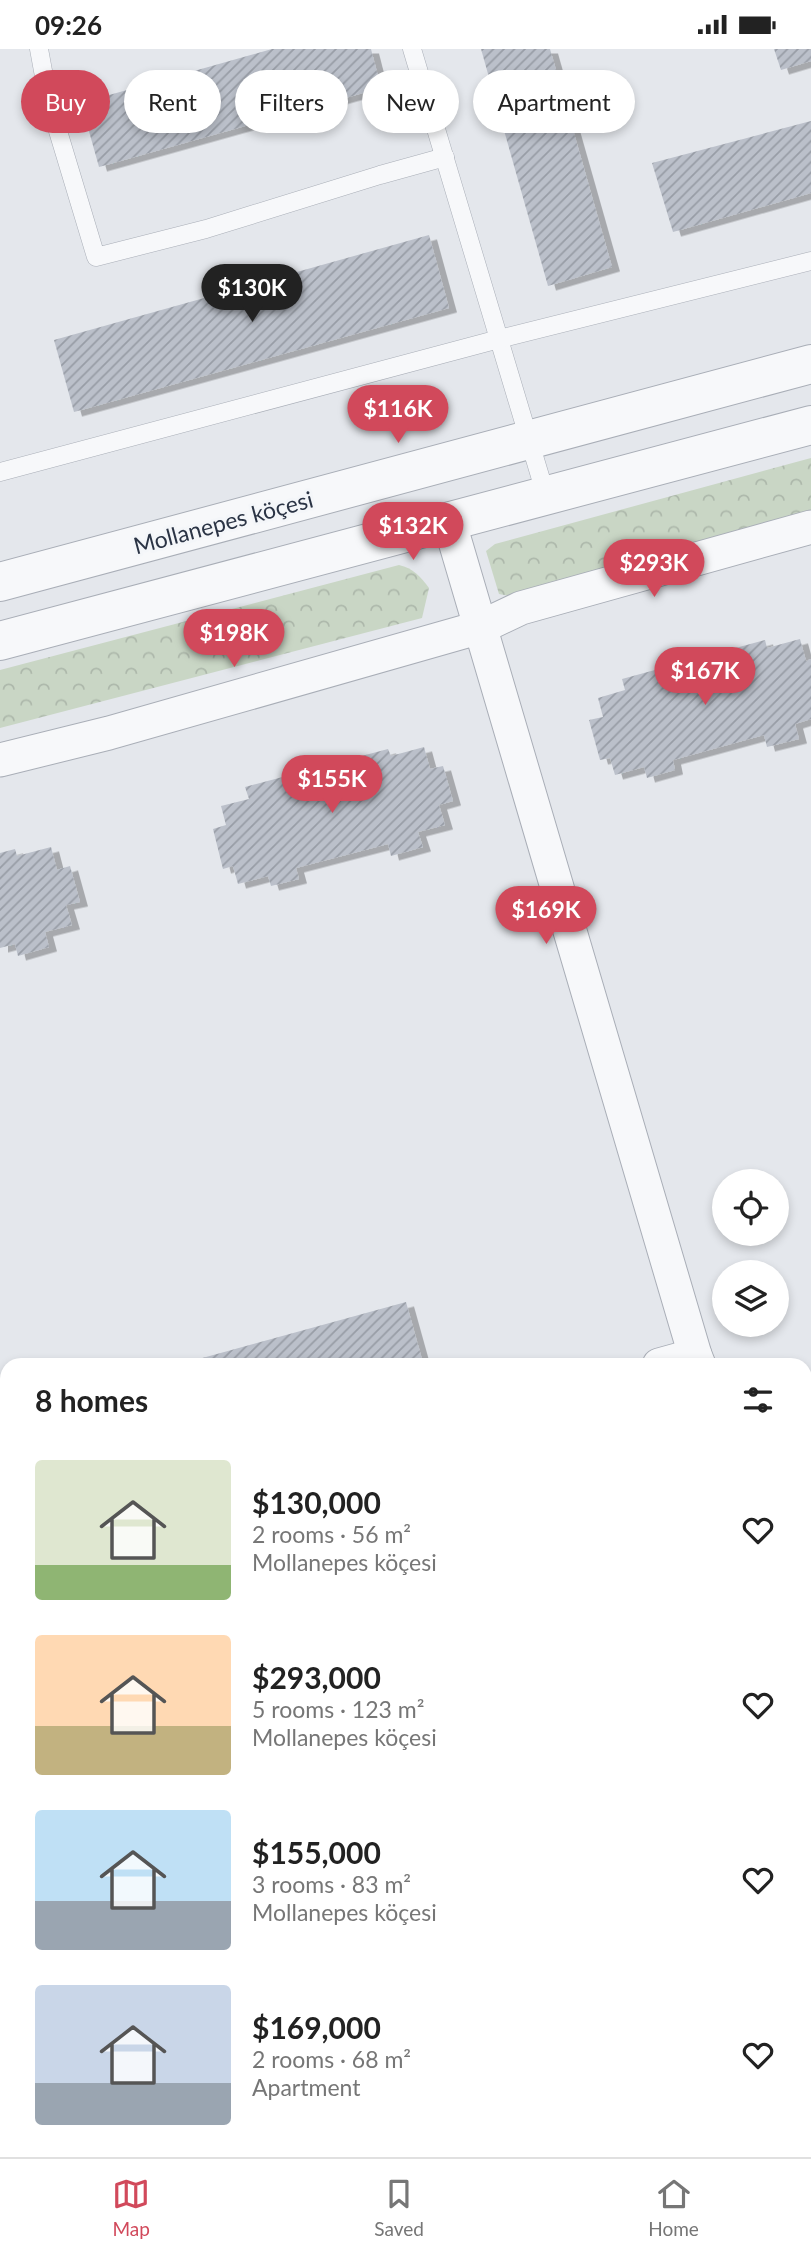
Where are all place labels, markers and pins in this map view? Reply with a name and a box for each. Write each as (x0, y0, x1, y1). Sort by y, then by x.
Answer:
pin: $130K (203, 265, 301, 324)
pin: $116K (349, 385, 447, 445)
pin: $132K (364, 503, 462, 562)
pin: $293K (605, 539, 703, 599)
pin: $198K (185, 609, 283, 669)
pin: $167K (656, 647, 754, 707)
pin: $155K (283, 755, 381, 815)
pin: $169K (497, 887, 595, 946)

